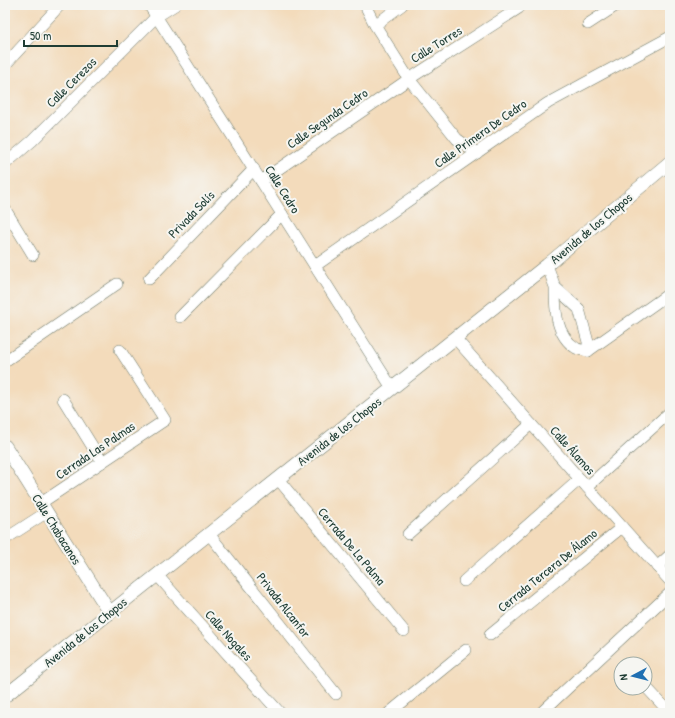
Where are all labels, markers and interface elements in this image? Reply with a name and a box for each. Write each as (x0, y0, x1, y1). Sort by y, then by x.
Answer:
street label: Calle Torres (407, 21, 465, 67)
scale bar (24, 22, 117, 48)
text: 50 m (30, 27, 51, 44)
street label: Calle Cerezos (42, 53, 100, 111)
street label: Calle Segunda Cedro (283, 83, 371, 153)
street label: Calle Primera De Cedro (430, 94, 530, 172)
street label: Calle Cedro (261, 161, 305, 217)
street label: Privada Solís (164, 186, 218, 242)
street label: Avenida de los Chopos (546, 188, 636, 268)
street label: Avenida de los Chopos (293, 392, 385, 470)
street label: Cerrada Las Palmas (52, 417, 138, 483)
street label: Calle Álamos (546, 422, 600, 478)
street label: Calle Chabacanos (28, 490, 86, 568)
street label: Cerrada De La Palma (314, 503, 390, 589)
street label: Cerrada Tercera De Álamo (493, 524, 601, 616)
street label: Privada Alcanfor (253, 569, 315, 641)
street label: Avenida de los Chopos (40, 593, 130, 671)
street label: Calle Nogales (201, 606, 257, 664)
north arrow (613, 656, 653, 696)
text: N (616, 673, 630, 681)

